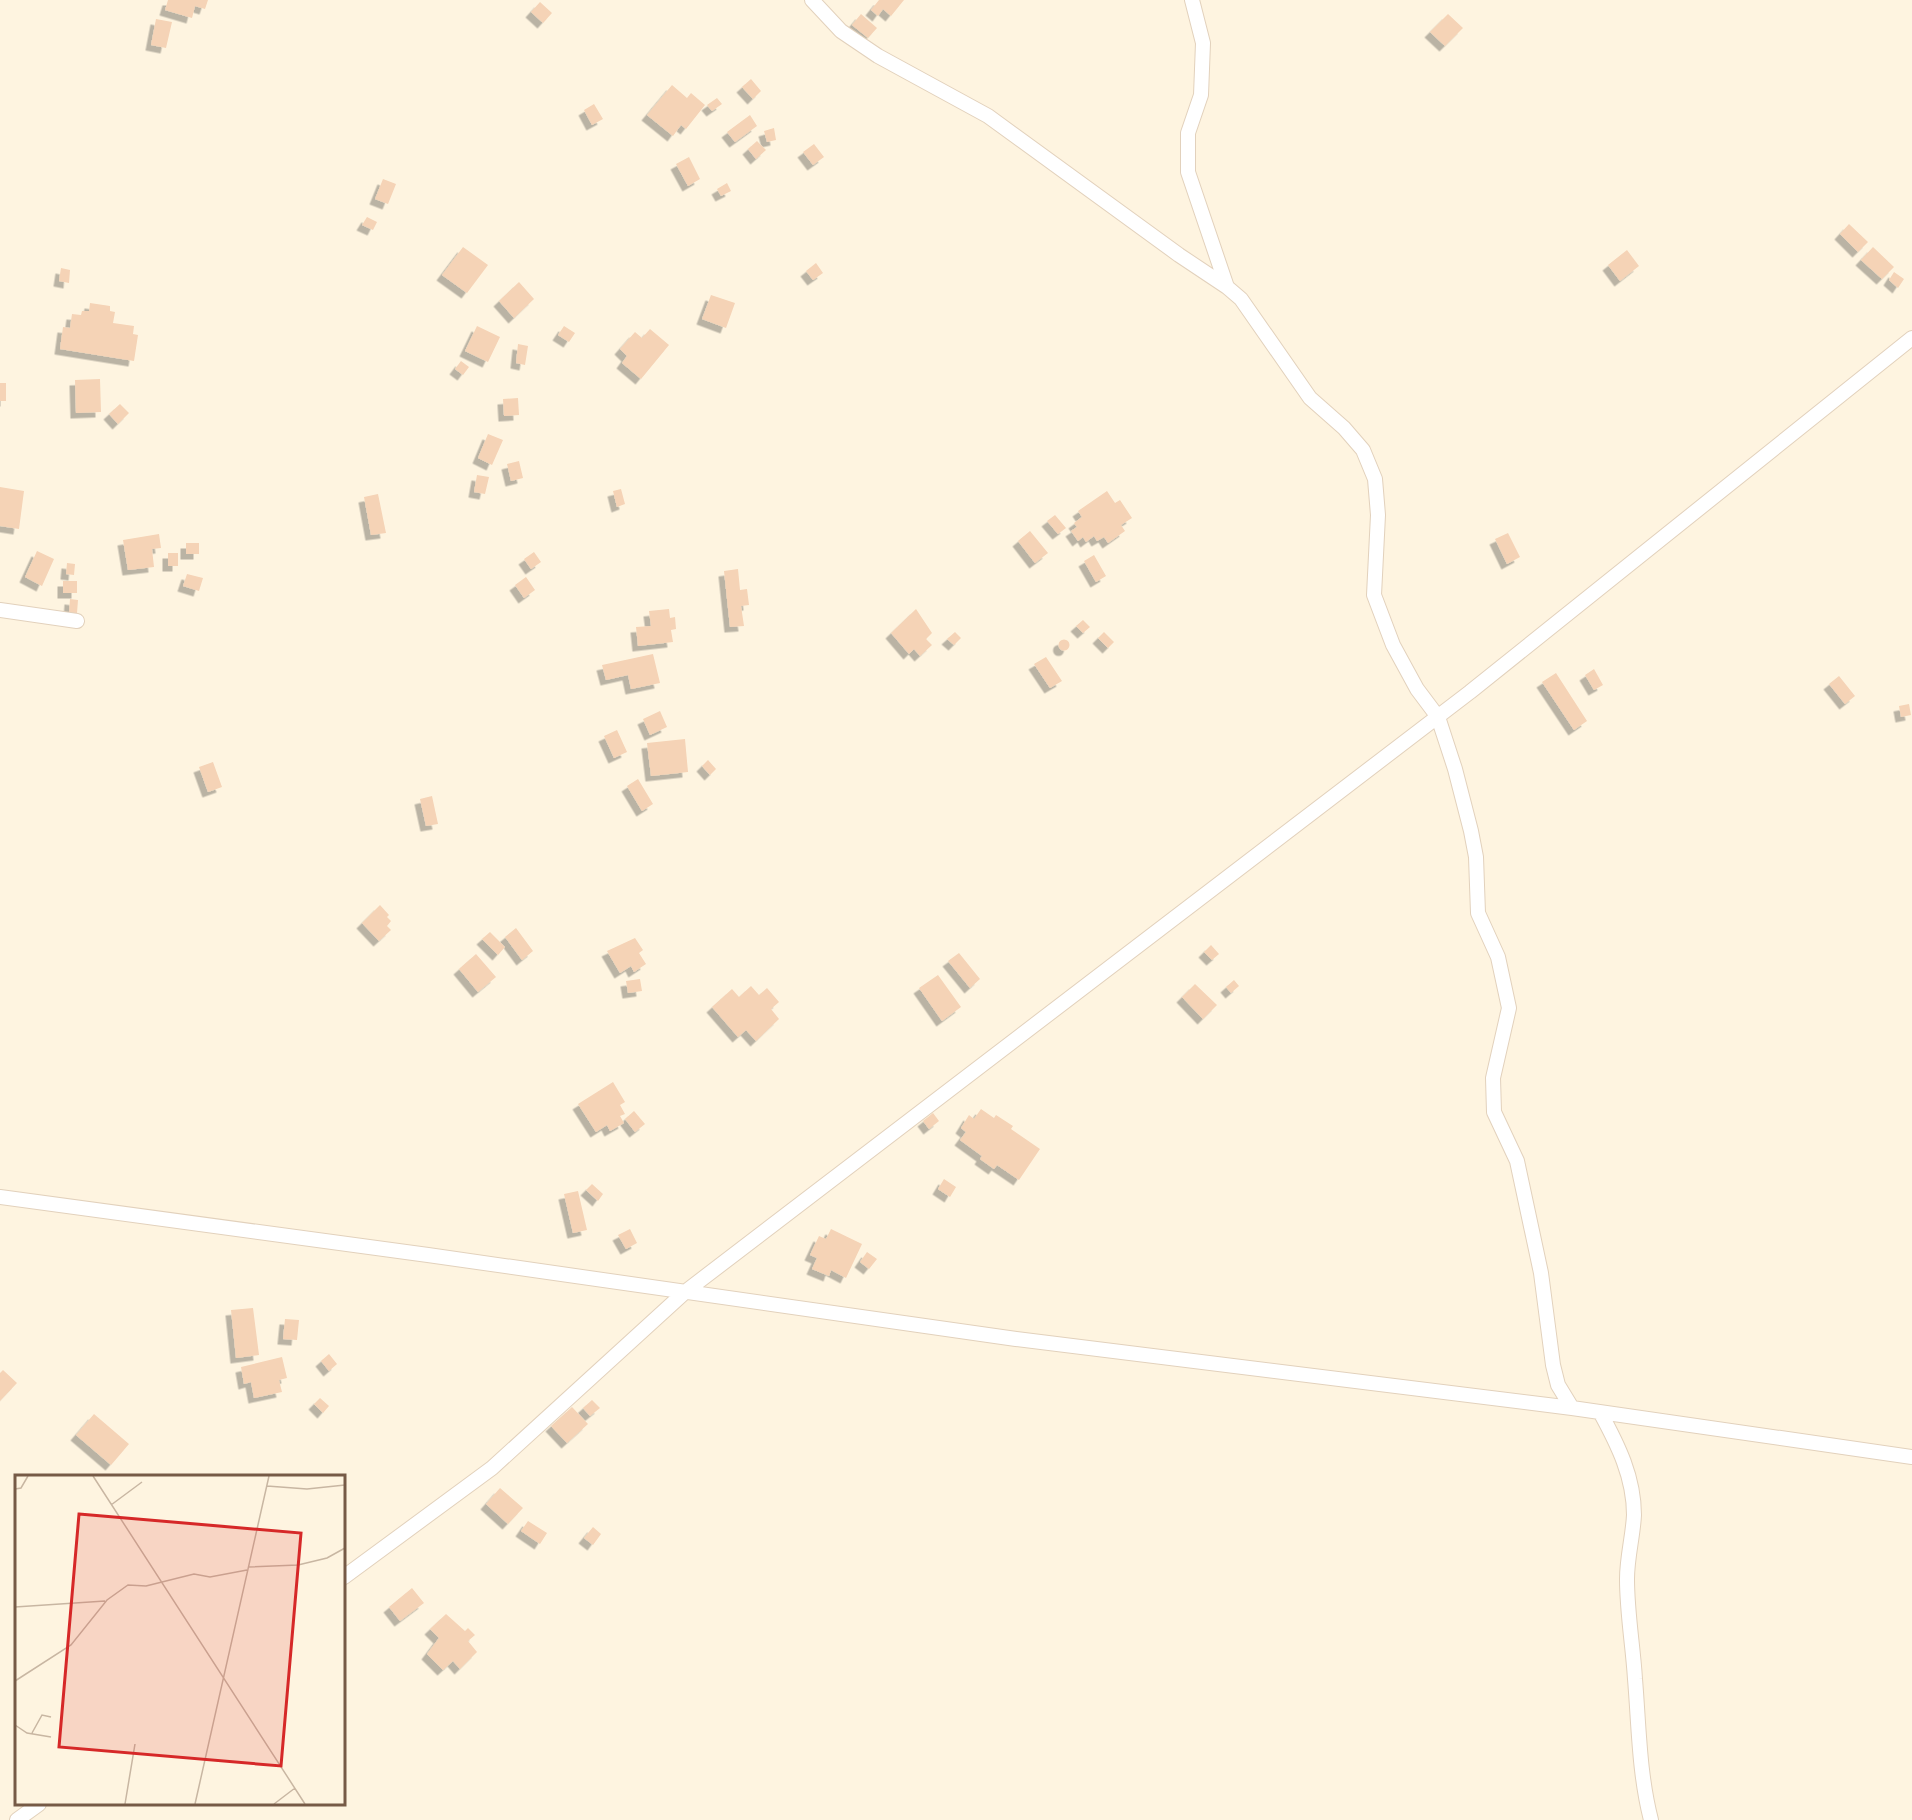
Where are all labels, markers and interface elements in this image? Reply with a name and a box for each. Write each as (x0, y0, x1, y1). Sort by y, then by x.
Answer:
inset map (15, 1475, 345, 1805)

